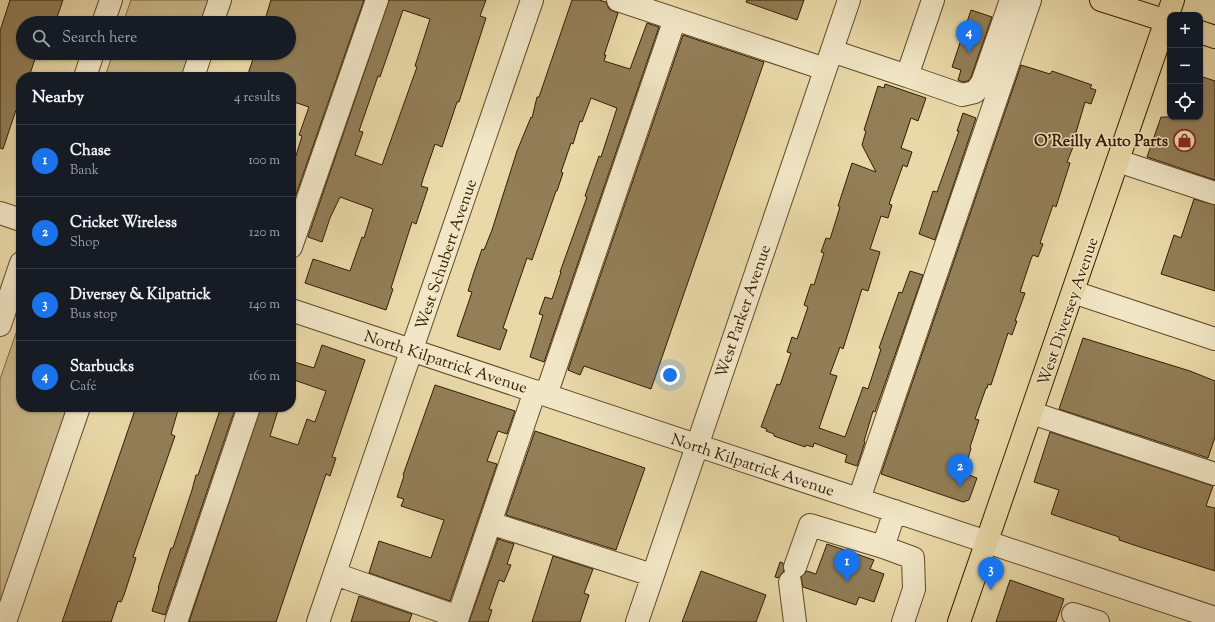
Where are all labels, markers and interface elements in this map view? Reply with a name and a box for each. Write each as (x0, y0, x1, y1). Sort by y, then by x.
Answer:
map controls (1167, 12, 1203, 120)
button: + (1167, 12, 1203, 48)
search box (16, 16, 296, 60)
pin: 4 (956, 20, 982, 53)
icon: search (30, 27, 52, 49)
text: Search here (62, 28, 137, 49)
button: − (1167, 48, 1203, 84)
button: locate (1167, 84, 1203, 120)
text: Nearby (32, 86, 84, 110)
text: 4 results (234, 89, 280, 107)
shop icon: O'Reilly Auto Parts (1171, 127, 1197, 153)
place label: O'Reilly Auto Parts (1034, 131, 1168, 154)
text: Chase (70, 141, 111, 162)
text: 1 (43, 152, 47, 170)
text: 100 m (248, 152, 280, 170)
text: Bank (70, 162, 99, 180)
street label: West Schubert Avenue (411, 176, 484, 333)
text: Cricket Wireless (70, 213, 177, 234)
text: 2 (42, 224, 48, 242)
text: 120 m (249, 224, 280, 242)
text: Shop (70, 234, 99, 252)
street label: West Diversey Avenue (1033, 234, 1106, 389)
street label: West Parker Avenue (711, 242, 778, 381)
text: Diversey & Kilpatrick (70, 285, 211, 306)
text: 3 (42, 296, 48, 314)
text: 140 m (249, 296, 280, 314)
text: Bus stop (70, 306, 117, 324)
street label: North Kilpatrick Avenue (360, 326, 530, 401)
text: Starbucks (70, 357, 134, 378)
your location (660, 365, 680, 385)
text: 4 (42, 368, 48, 386)
text: 160 m (249, 368, 280, 386)
text: Café (70, 378, 97, 396)
street label: North Kilpatrick Avenue (667, 429, 837, 504)
pin: 2 (947, 454, 973, 487)
pin: 1 (834, 549, 860, 582)
pin: 3 (978, 557, 1004, 590)

